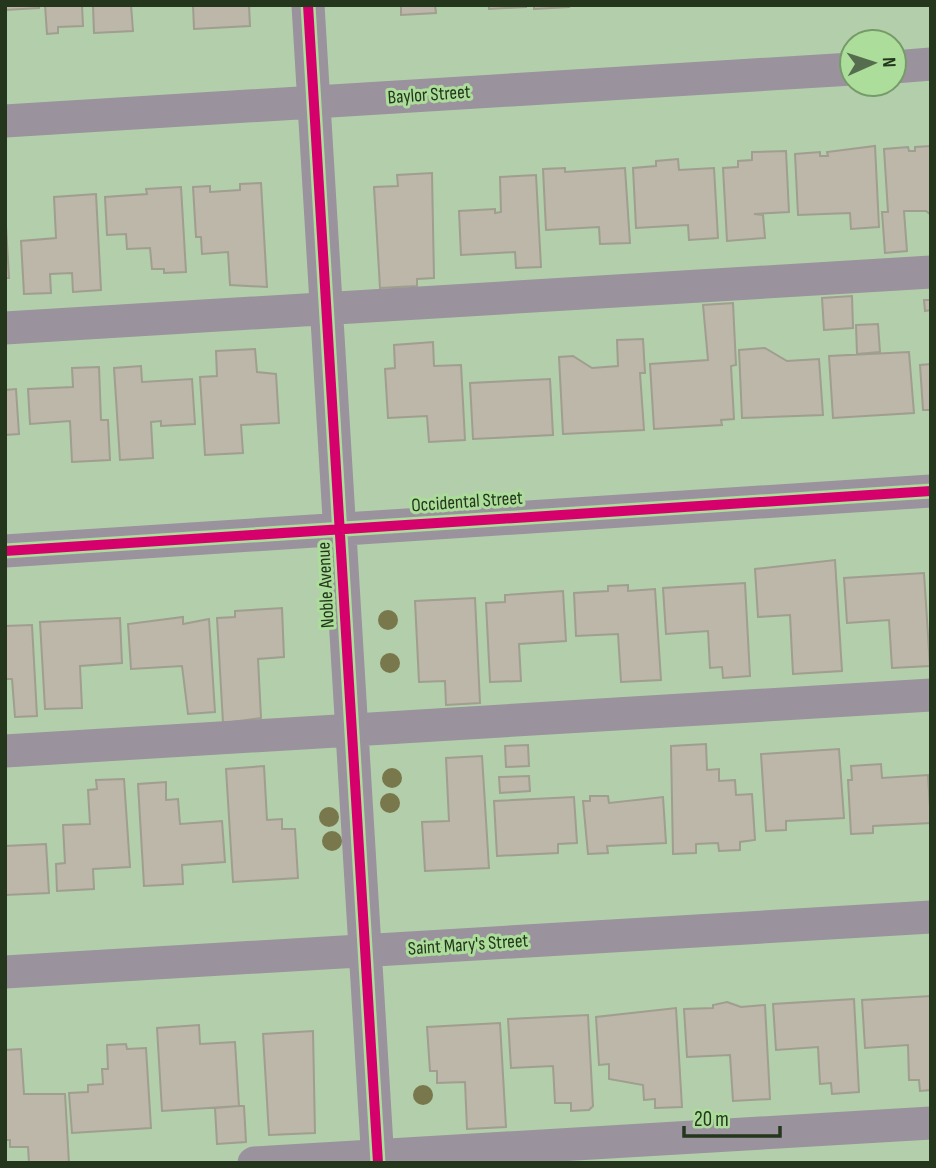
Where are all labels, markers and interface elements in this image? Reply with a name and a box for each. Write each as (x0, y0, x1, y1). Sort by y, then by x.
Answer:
north arrow (838, 28, 908, 98)
text: N (877, 57, 900, 68)
street label: Baylor Street (387, 81, 471, 109)
street label: Occidental Street (411, 487, 524, 517)
street label: Noble Avenue (312, 541, 340, 629)
street label: Saint Mary's Street (407, 929, 529, 961)
scale bar (684, 1094, 780, 1138)
text: 20 m (694, 1107, 729, 1132)

